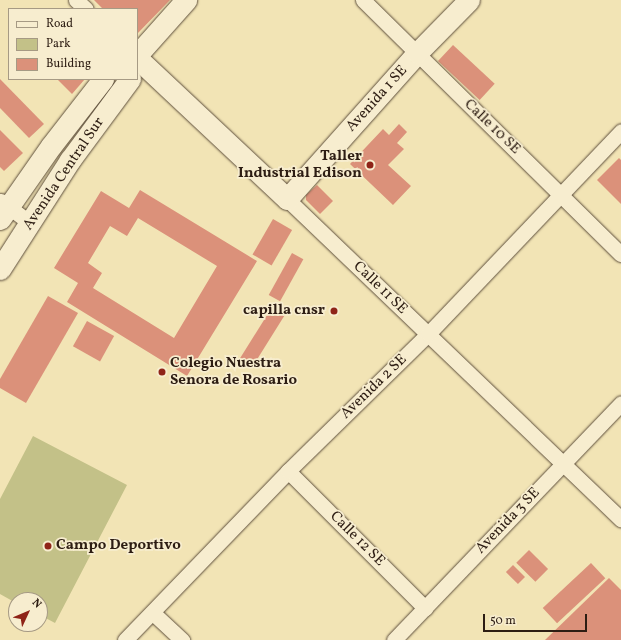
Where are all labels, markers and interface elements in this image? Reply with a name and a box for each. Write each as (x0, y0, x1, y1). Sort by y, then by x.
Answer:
legend (8, 8, 138, 80)
text: Road (46, 16, 73, 32)
text: Park (46, 36, 71, 52)
text: Building (46, 56, 91, 72)
street label: Avenida 1 SE (343, 62, 411, 136)
street label: Calle 10 SE (460, 96, 524, 158)
street label: Avenida Central Sur (20, 114, 108, 234)
place label: Taller Industrial Edison (238, 147, 362, 182)
marker: Taller Industrial Edison (365, 160, 375, 170)
street label: Calle 11 SE (349, 258, 411, 318)
place label: capilla cnsr (243, 302, 325, 320)
marker: capilla cnsr (328, 305, 340, 317)
street label: Avenida 2 SE (337, 351, 411, 423)
place label: Colegio Nuestra Senora de Rosario (170, 354, 297, 389)
marker: Colegio Nuestra Senora de Rosario (157, 367, 167, 377)
street label: Avenida 3 SE (472, 484, 544, 558)
street label: Calle 12 SE (326, 508, 388, 570)
place label: Campo Deportivo (56, 537, 181, 555)
marker: Campo Deportivo (43, 541, 53, 551)
north arrow (8, 592, 48, 632)
text: N (28, 596, 44, 612)
scale bar (485, 606, 589, 632)
text: 50 m (490, 613, 516, 629)

